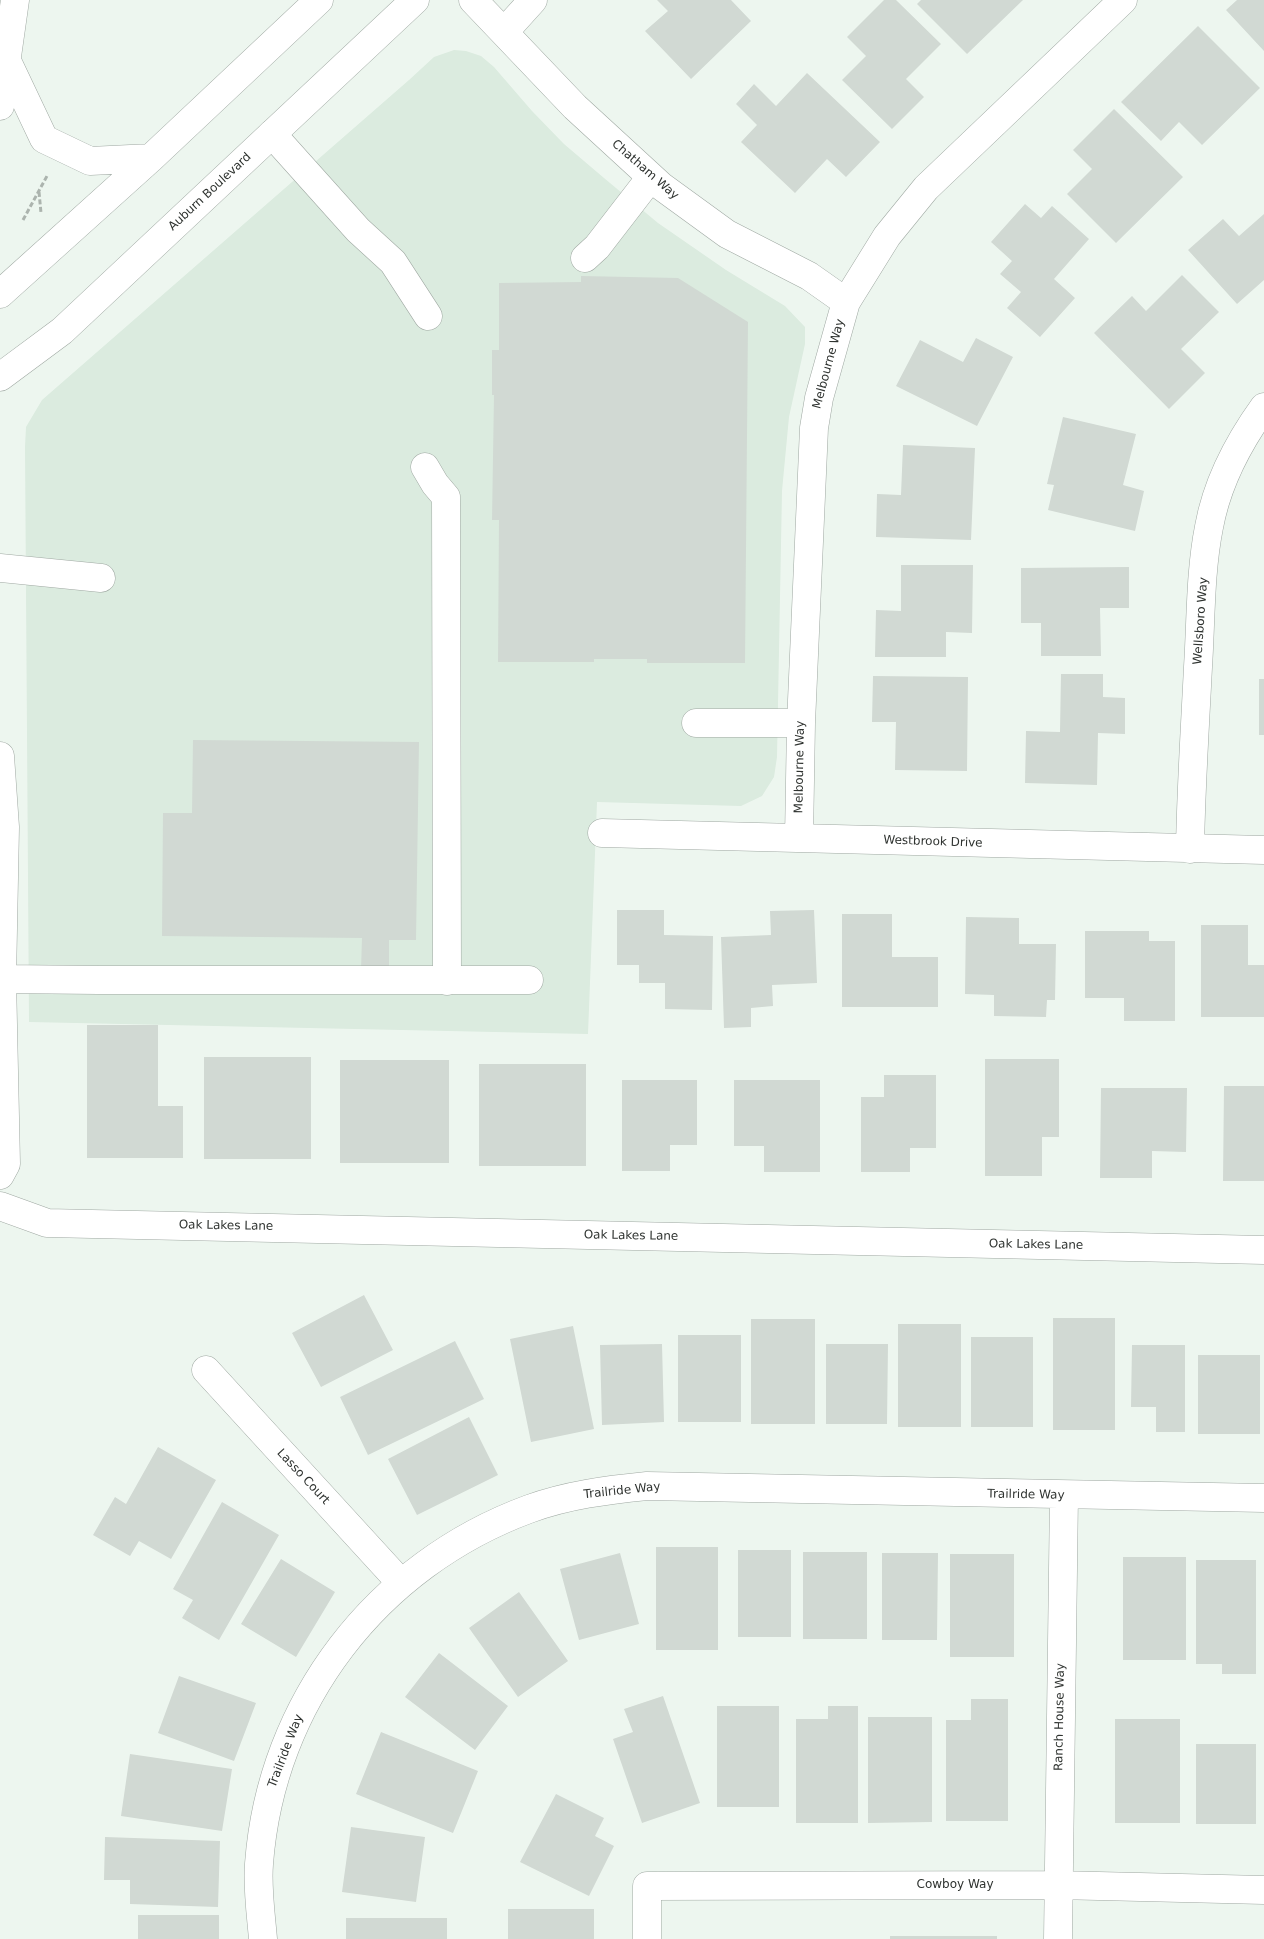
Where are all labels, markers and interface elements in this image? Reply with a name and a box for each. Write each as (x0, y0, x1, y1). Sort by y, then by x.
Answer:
street label: Chatham Way (609, 137, 681, 203)
street label: Auburn Boulevard (166, 150, 254, 234)
street label: Melbourne Way (810, 317, 848, 411)
street label: Wellsboro Way (1191, 577, 1211, 665)
street label: Melbourne Way (792, 721, 808, 813)
street label: Westbrook Drive (883, 833, 983, 851)
street label: Oak Lakes Lane (179, 1218, 273, 1234)
street label: Oak Lakes Lane (584, 1228, 678, 1244)
street label: Oak Lakes Lane (989, 1237, 1083, 1253)
street label: Lasso Court (274, 1446, 332, 1508)
street label: Trailride Way (583, 1480, 661, 1502)
street label: Trailride Way (987, 1487, 1065, 1503)
street label: Ranch House Way (1052, 1663, 1068, 1771)
street label: Trailride Way (265, 1712, 307, 1790)
street label: Cowboy Way (917, 1878, 993, 1892)

